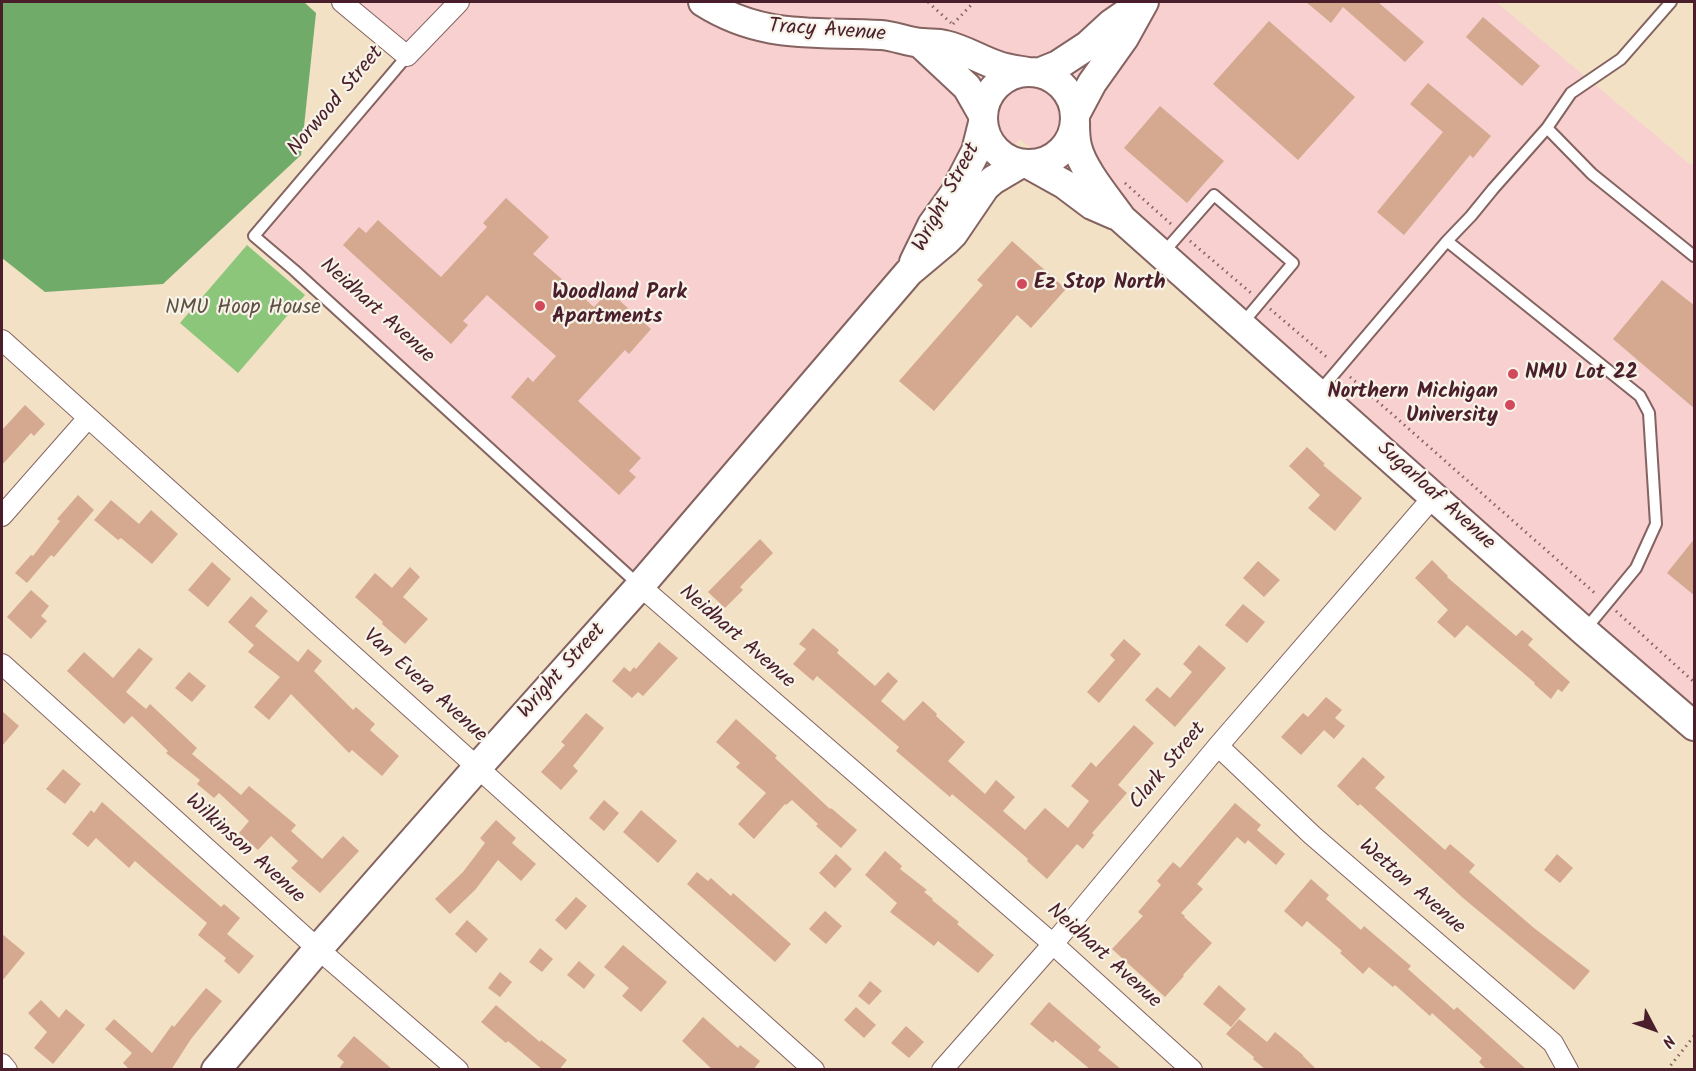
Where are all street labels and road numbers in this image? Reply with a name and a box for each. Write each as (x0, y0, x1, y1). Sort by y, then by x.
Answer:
street label: Tracy Avenue (768, 15, 886, 49)
street label: Norwood Street (284, 42, 390, 162)
street label: Wright Street (909, 139, 987, 257)
street label: Neidhart Avenue (313, 254, 439, 370)
street label: Sugarloaf Avenue (1371, 437, 1499, 557)
street label: Neidhart Avenue (673, 581, 799, 695)
street label: Wright Street (514, 619, 612, 725)
street label: Van Evera Avenue (357, 625, 491, 749)
street label: Clark Street (1125, 718, 1213, 816)
street label: Wilkinson Avenue (179, 790, 309, 910)
street label: Wetton Avenue (1353, 835, 1469, 941)
street label: Neidhart Avenue (1040, 899, 1166, 1015)

